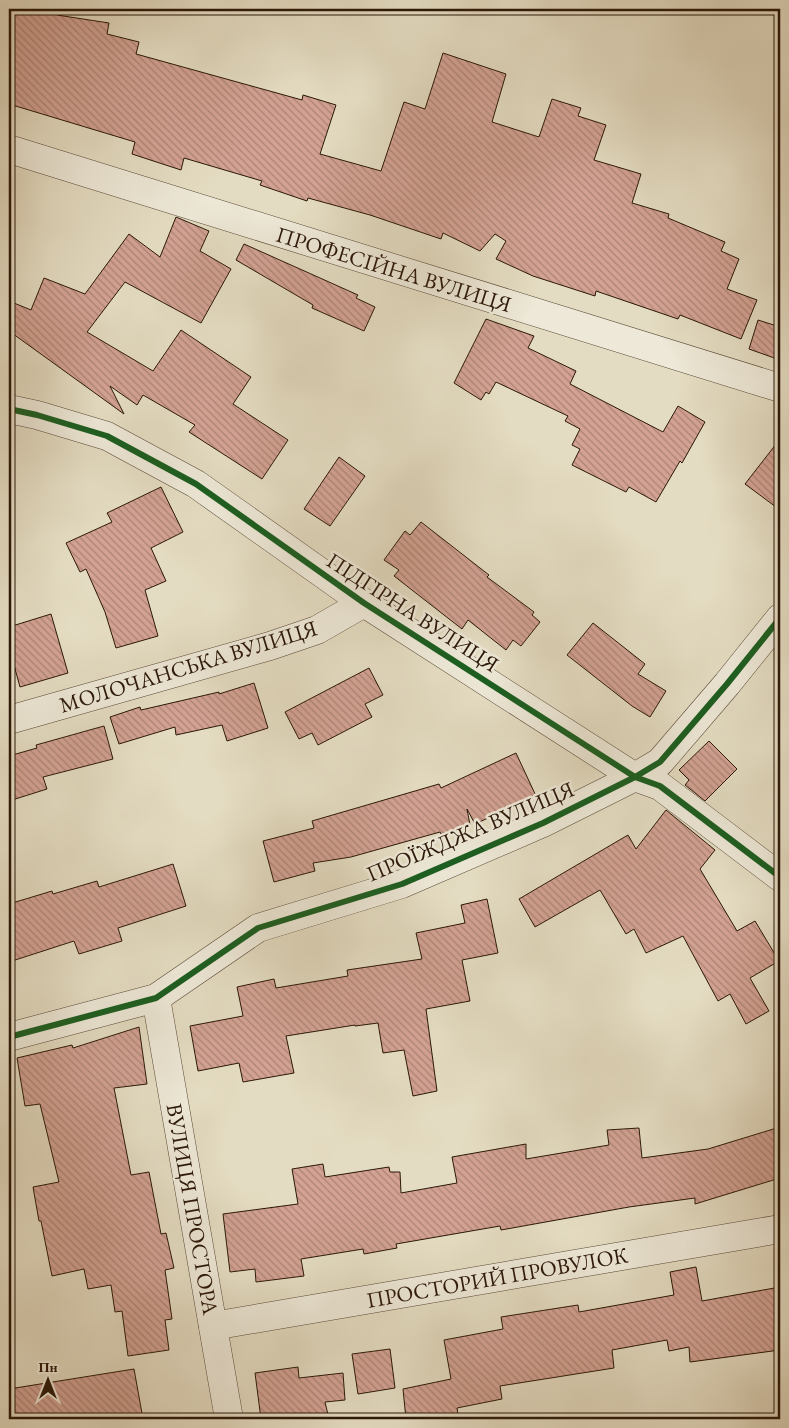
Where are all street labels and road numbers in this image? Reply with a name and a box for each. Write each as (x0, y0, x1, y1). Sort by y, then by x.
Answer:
street label: ПРОФЕСІЙНА ВУЛИЦЯ (273, 220, 515, 319)
street label: ПІДГІРНА ВУЛИЦЯ (321, 546, 505, 679)
street label: МОЛОЧАНСЬКА ВУЛИЦЯ (56, 613, 321, 720)
street label: ПРОЇЖДЖА ВУЛИЦЯ (362, 774, 579, 888)
street label: ВУЛИЦЯ ПРОСТОРА (160, 1101, 225, 1318)
street label: ПРОСТОРИЙ ПРОВУЛОК (364, 1240, 630, 1315)

